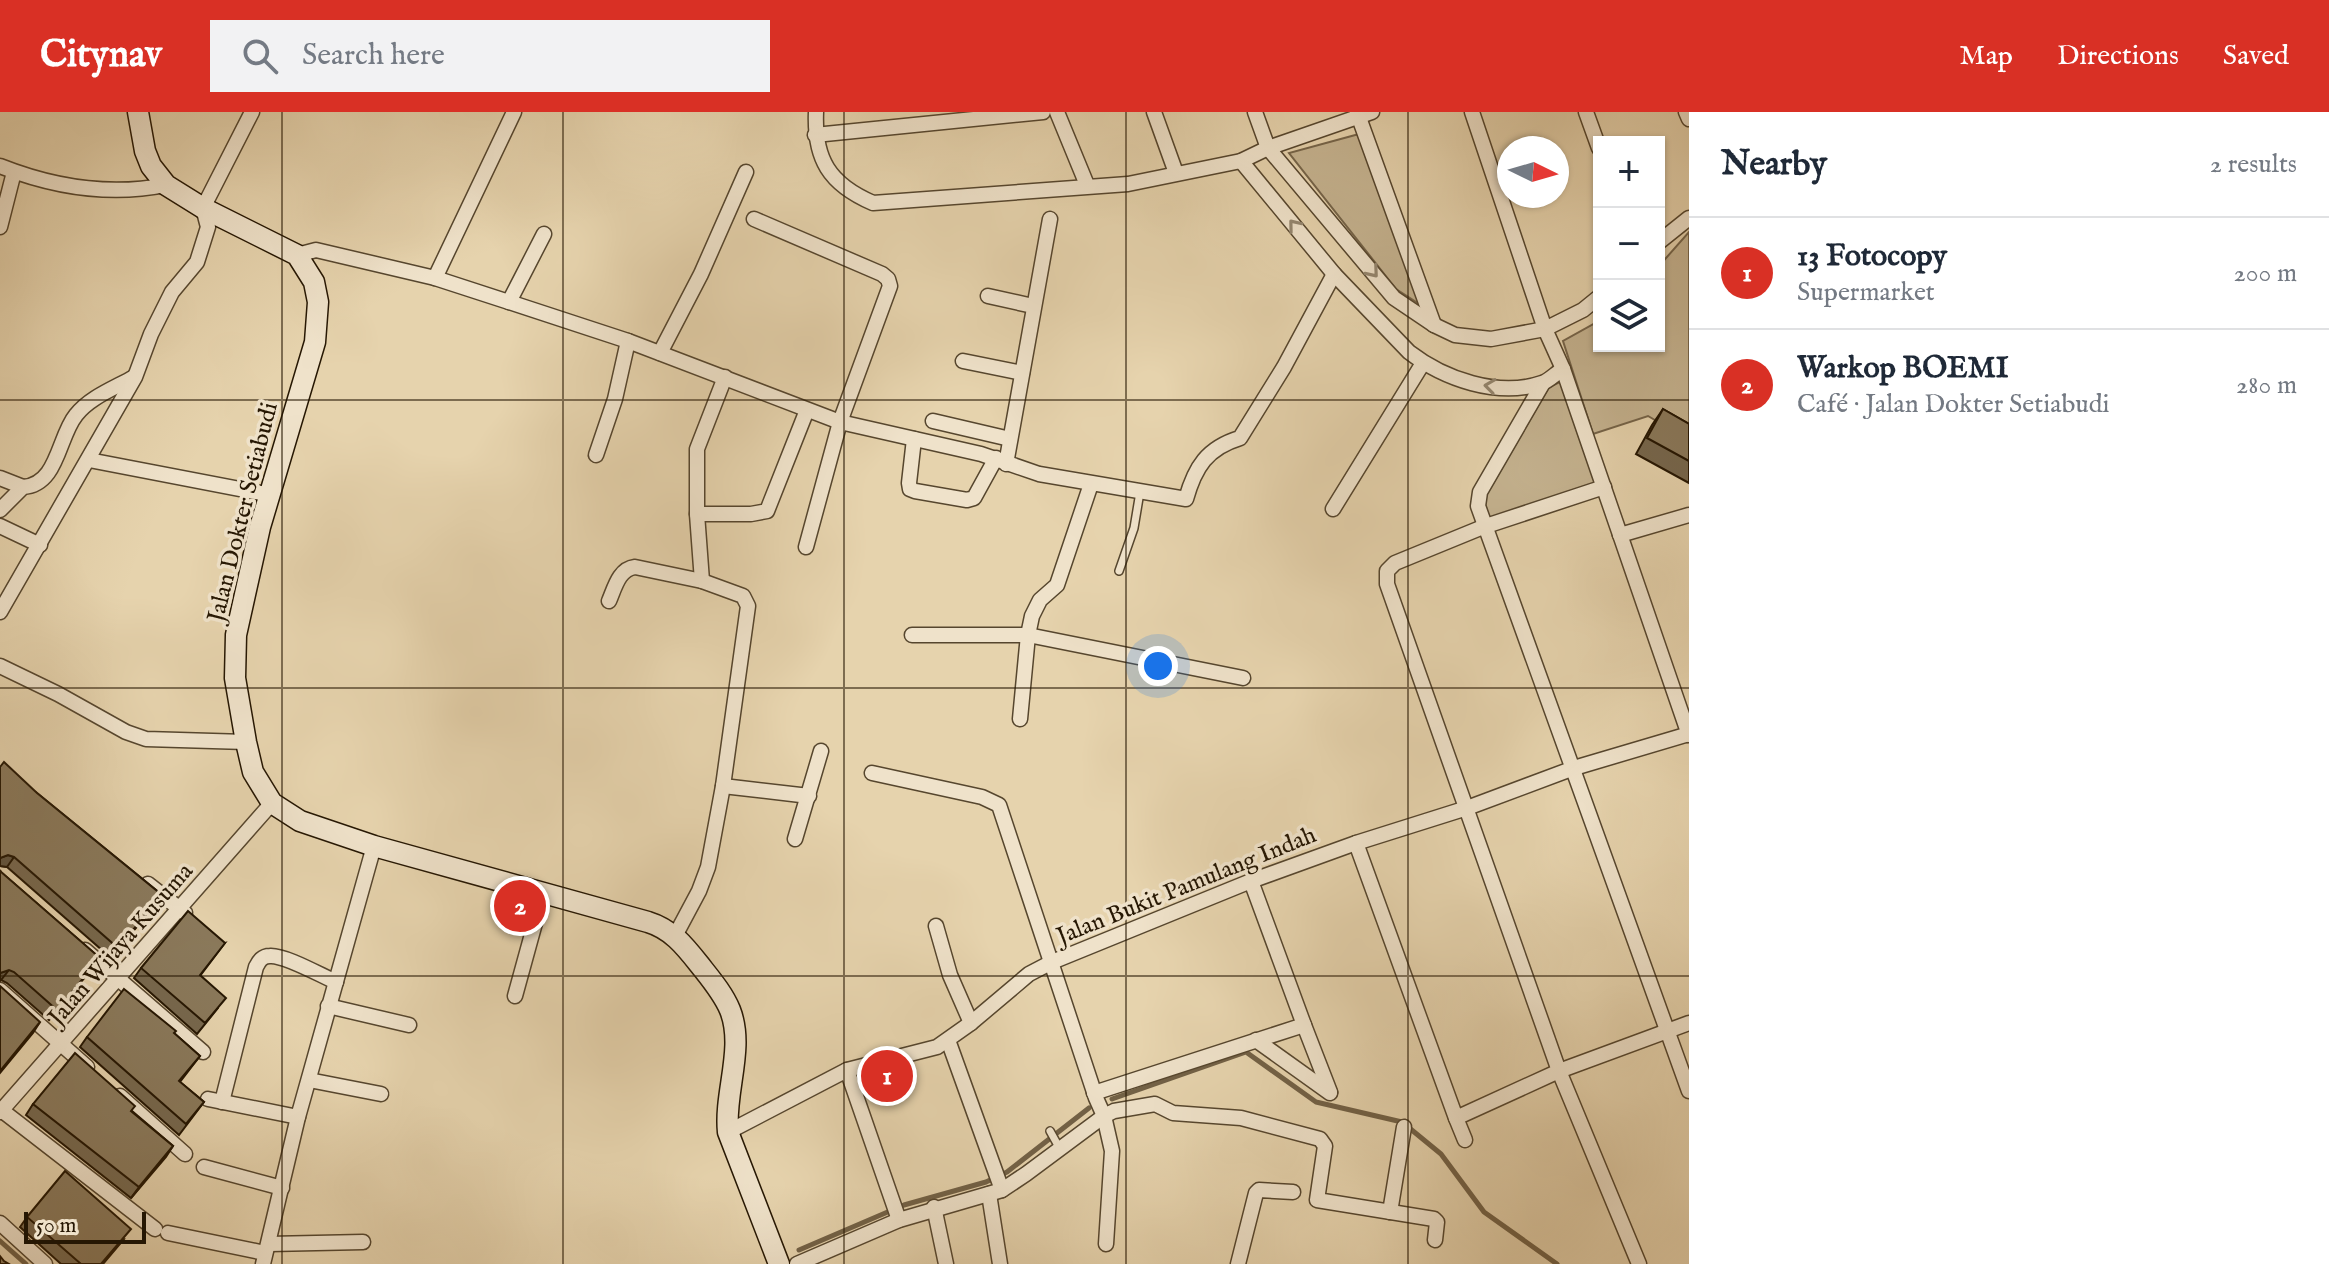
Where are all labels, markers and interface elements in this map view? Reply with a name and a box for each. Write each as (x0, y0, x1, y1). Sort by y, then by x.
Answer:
search box (210, 20, 770, 92)
text: Citynav (40, 32, 162, 80)
icon: search (238, 34, 282, 78)
text: Search here (302, 37, 445, 75)
text: Map (1959, 39, 2013, 74)
text: Directions (2057, 39, 2179, 74)
text: Saved (2223, 39, 2289, 74)
north arrow (1497, 136, 1569, 208)
map controls (1593, 136, 1665, 352)
button: + (1593, 136, 1665, 208)
text: Nearby (1721, 143, 1827, 186)
text: 2 results (2210, 148, 2297, 181)
button: − (1593, 208, 1665, 280)
one-way arrow (1289, 220, 1304, 234)
text: 13 Fotocopy (1797, 238, 1947, 276)
text: 1 (1742, 257, 1752, 290)
text: 200 m (2233, 257, 2297, 290)
one-way arrow (1363, 263, 1378, 277)
text: Supermarket (1797, 276, 1935, 309)
button: layers (1593, 280, 1665, 352)
text: Warkop BOEMI (1797, 350, 2009, 388)
text: 2 (1741, 369, 1753, 402)
text: 280 m (2236, 369, 2297, 402)
one-way arrow (1483, 378, 1497, 395)
text: Café · Jalan Dokter Setiabudi (1797, 388, 2109, 421)
street label: Jalan Dokter Setiabudi (200, 399, 286, 628)
your location (1138, 646, 1178, 686)
street label: Jalan Bukit Pamulang Indah (1049, 820, 1321, 954)
street label: Jalan Wijaya Kusuma (40, 857, 201, 1035)
pin: 2 (494, 876, 546, 936)
pin: 1 (861, 1046, 913, 1106)
scale bar (24, 1208, 146, 1244)
text: 50 m (36, 1212, 77, 1240)

